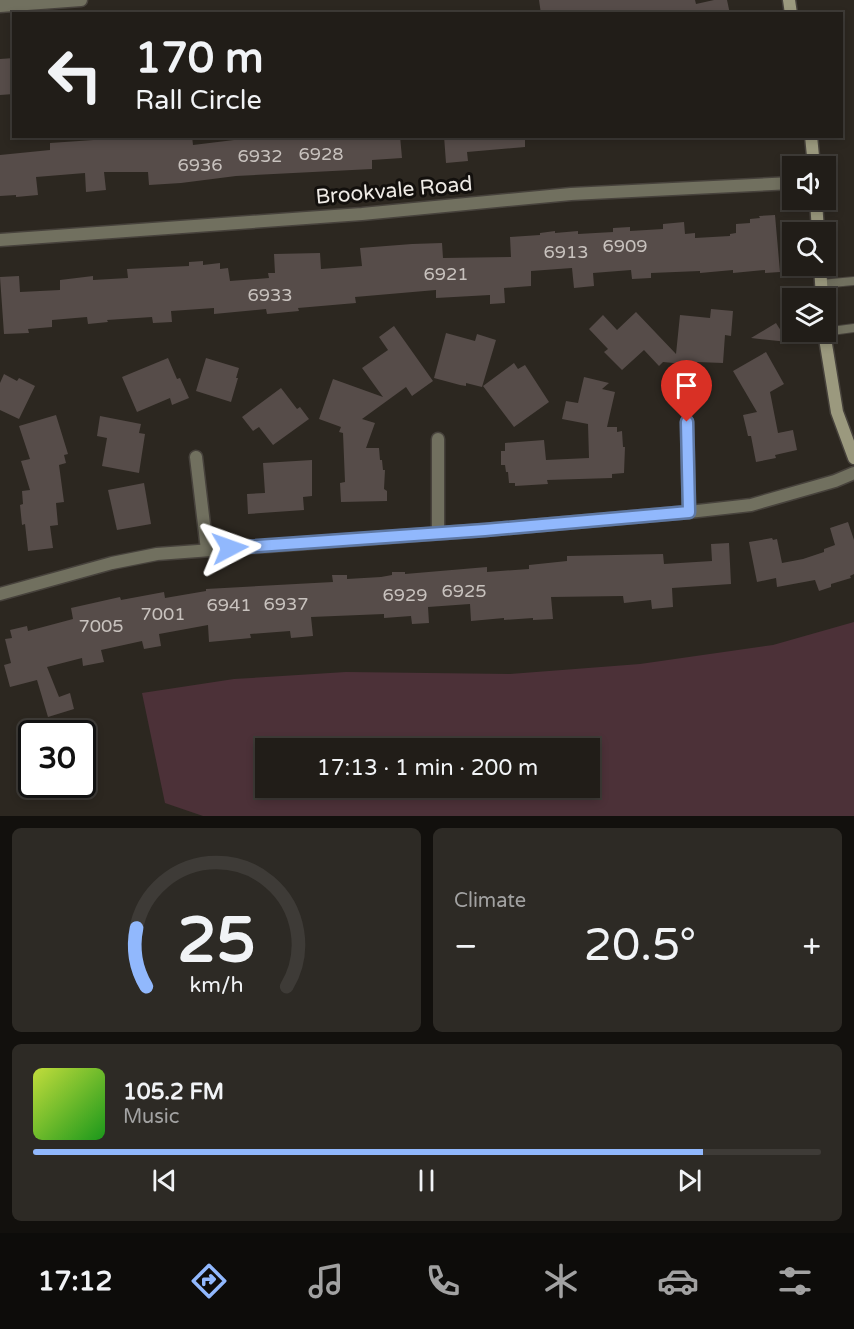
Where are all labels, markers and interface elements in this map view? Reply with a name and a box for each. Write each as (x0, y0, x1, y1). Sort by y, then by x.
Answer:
text: 170 m (135, 33, 264, 84)
icon: left (36, 36, 114, 114)
text: Rall Circle (135, 84, 262, 117)
house number: 6928 (298, 143, 344, 165)
house number: 6932 (237, 145, 283, 167)
house number: 6936 (177, 154, 223, 176)
map controls (782, 156, 836, 342)
button: sound (782, 156, 836, 210)
street label: Brookvale Road (315, 171, 473, 210)
button: search (782, 222, 836, 276)
house number: 6909 (602, 235, 648, 257)
house number: 6913 (543, 241, 589, 263)
house number: 6921 (423, 263, 469, 285)
house number: 6933 (247, 284, 293, 306)
button: layers (782, 288, 836, 342)
pin (661, 360, 712, 422)
icon: arrive (670, 369, 703, 402)
position arrow (198, 516, 262, 580)
house number: 6925 (441, 580, 487, 602)
house number: 6929 (382, 584, 428, 606)
house number: 6937 (263, 593, 309, 615)
house number: 6941 (206, 594, 252, 616)
house number: 7001 (140, 603, 186, 625)
house number: 7005 (78, 615, 124, 637)
speed limit sign: 30 (18, 720, 96, 798)
text: 17:13 · 1 min · 200 m (317, 755, 538, 781)
text: Climate (454, 889, 526, 913)
text: 25 (177, 904, 256, 979)
text: 20.5° (584, 919, 696, 973)
text: − (454, 927, 478, 966)
text: + (802, 927, 821, 966)
text: km/h (190, 972, 243, 998)
text: 105.2 FM (123, 1079, 224, 1105)
text: Music (123, 1105, 179, 1129)
icon: previous (148, 1164, 181, 1197)
icon: pause (410, 1164, 443, 1197)
icon: next (673, 1164, 706, 1197)
icon: directions (188, 1260, 230, 1302)
icon: music (305, 1260, 347, 1302)
icon: phone (422, 1260, 464, 1302)
icon: climate (540, 1260, 582, 1302)
icon: car (657, 1260, 699, 1302)
icon: filters (774, 1260, 816, 1302)
text: 17:12 (38, 1265, 113, 1298)

